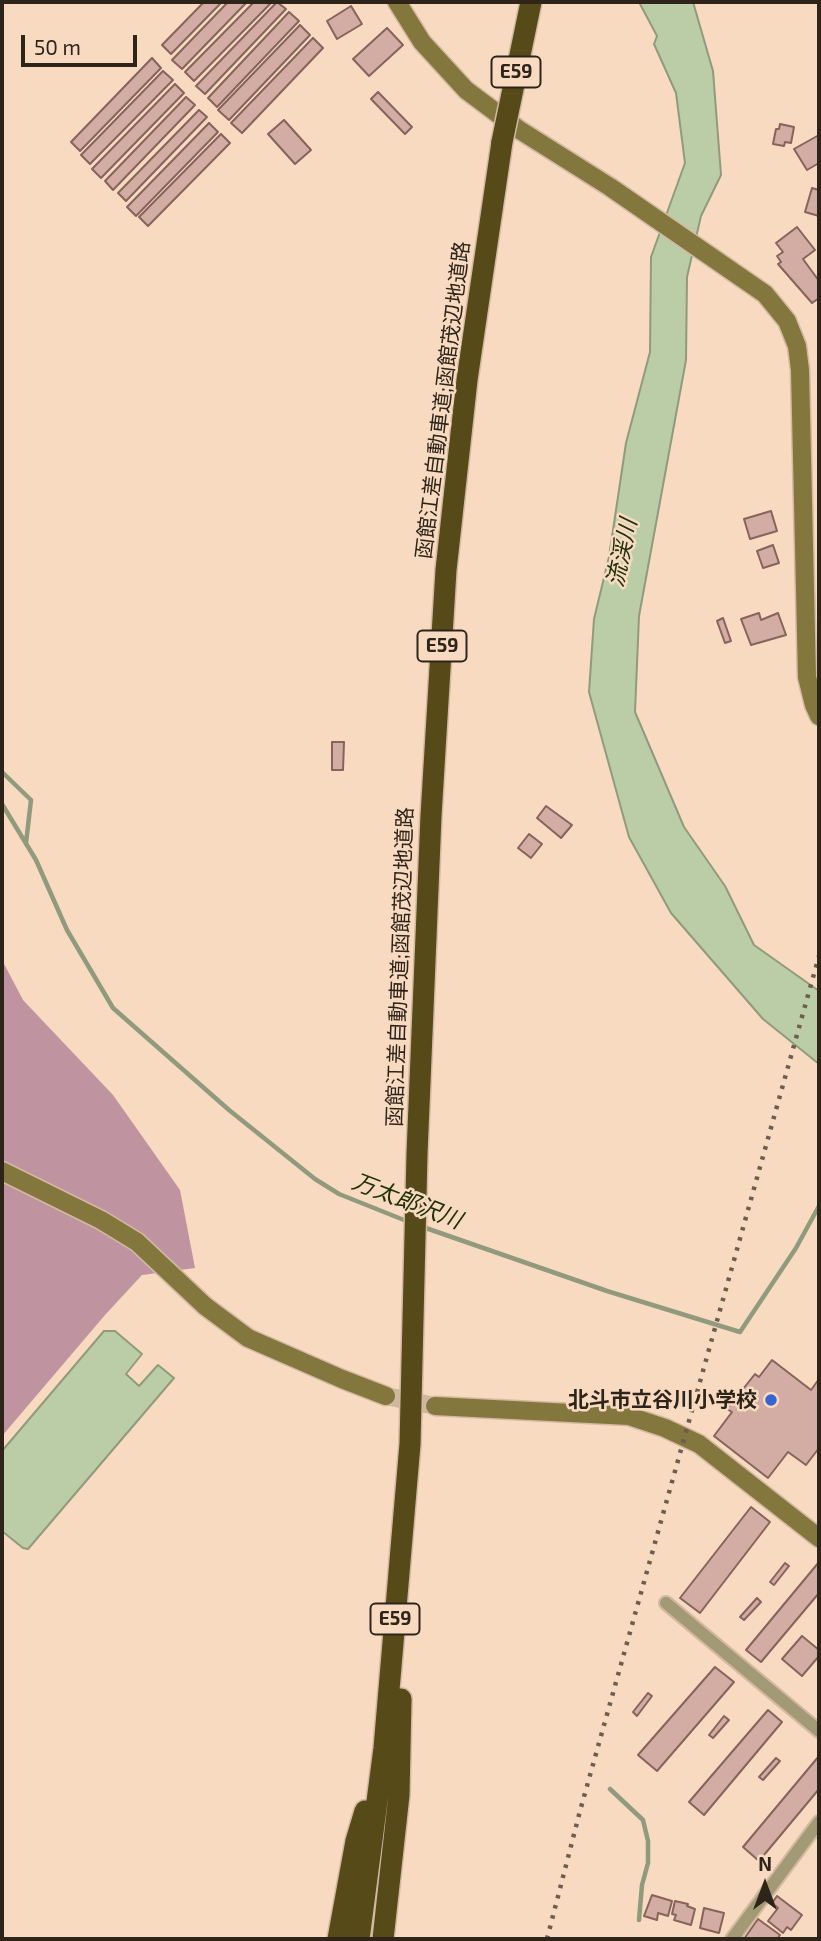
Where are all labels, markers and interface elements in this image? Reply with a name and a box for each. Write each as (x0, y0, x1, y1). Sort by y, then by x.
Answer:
scale bar (24, 21, 140, 65)
text: 50 m (34, 34, 81, 59)
road number: E59 (491, 57, 540, 88)
street label: 函館江差自動車道;函館茂辺地道路 (411, 240, 475, 560)
water label: 流渓川 (601, 516, 643, 590)
road number: E59 (418, 631, 466, 662)
street label: 函館江差自動車道;函館茂辺地道路 (382, 807, 418, 1127)
water label: 万太郎沢川 (348, 1168, 466, 1234)
place label: 北斗市立谷川小学校 (568, 1387, 757, 1413)
marker: 北斗市立谷川小学校 (763, 1392, 779, 1408)
road number: E59 (370, 1604, 420, 1634)
north arrow (730, 1850, 800, 1920)
text: N (758, 1852, 772, 1875)

